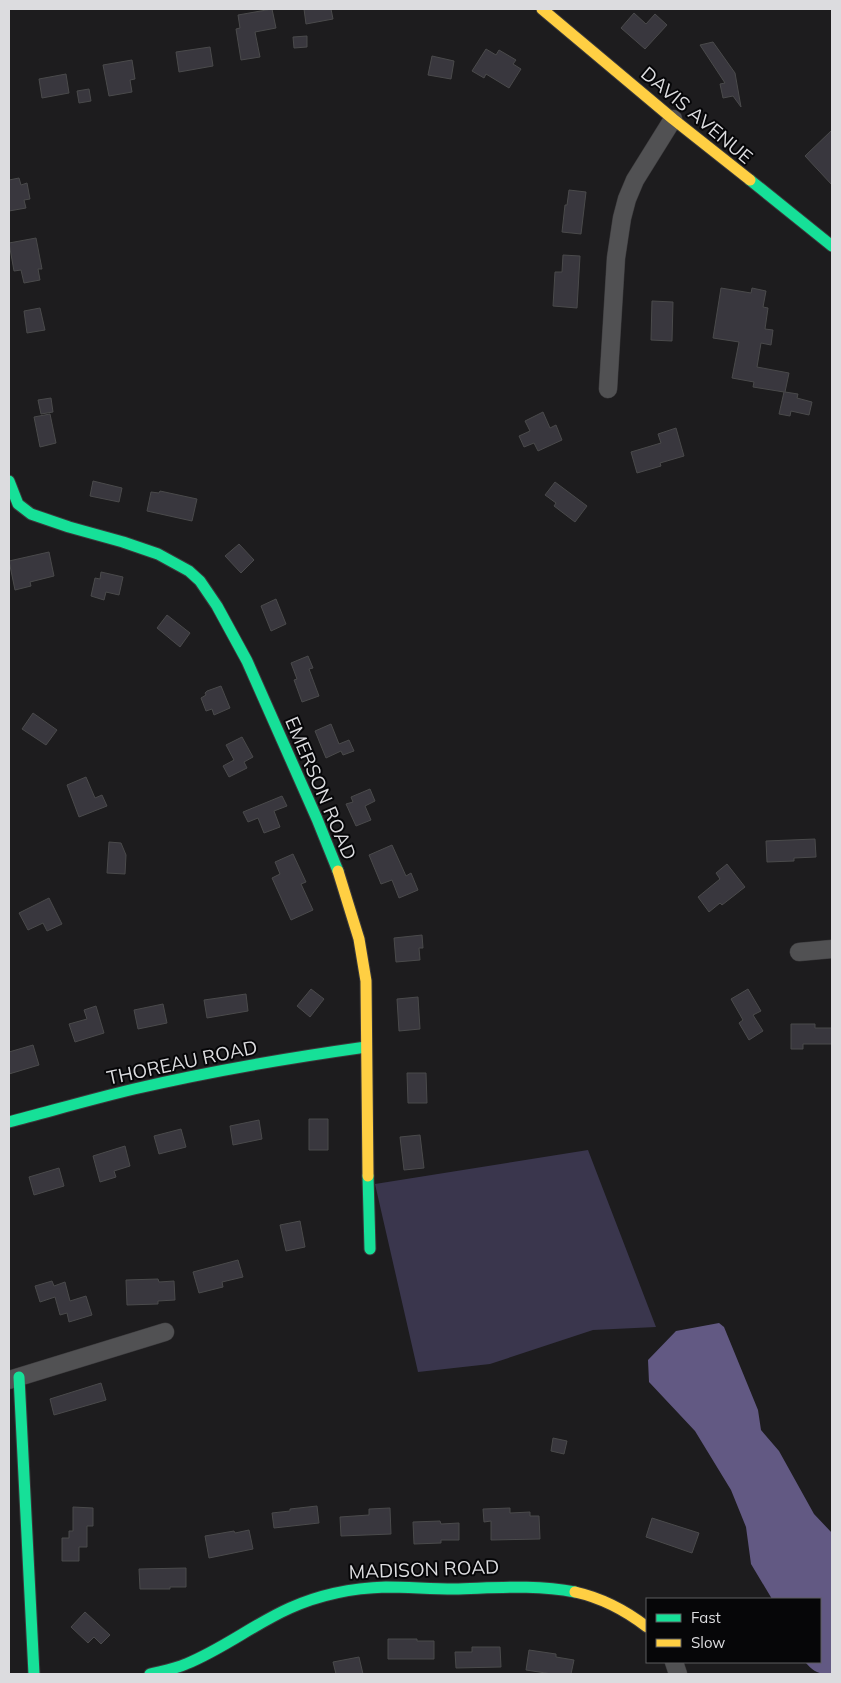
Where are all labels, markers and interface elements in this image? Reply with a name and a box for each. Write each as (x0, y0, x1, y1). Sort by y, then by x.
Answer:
street label: DAVIS AVENUE (636, 61, 758, 169)
street label: EMERSON ROAD (280, 713, 362, 863)
street label: THOREAU ROAD (105, 1034, 259, 1090)
street label: MADISON ROAD (348, 1554, 500, 1584)
legend (646, 1598, 821, 1663)
text: Fast (691, 1608, 721, 1627)
text: Slow (691, 1633, 725, 1652)

